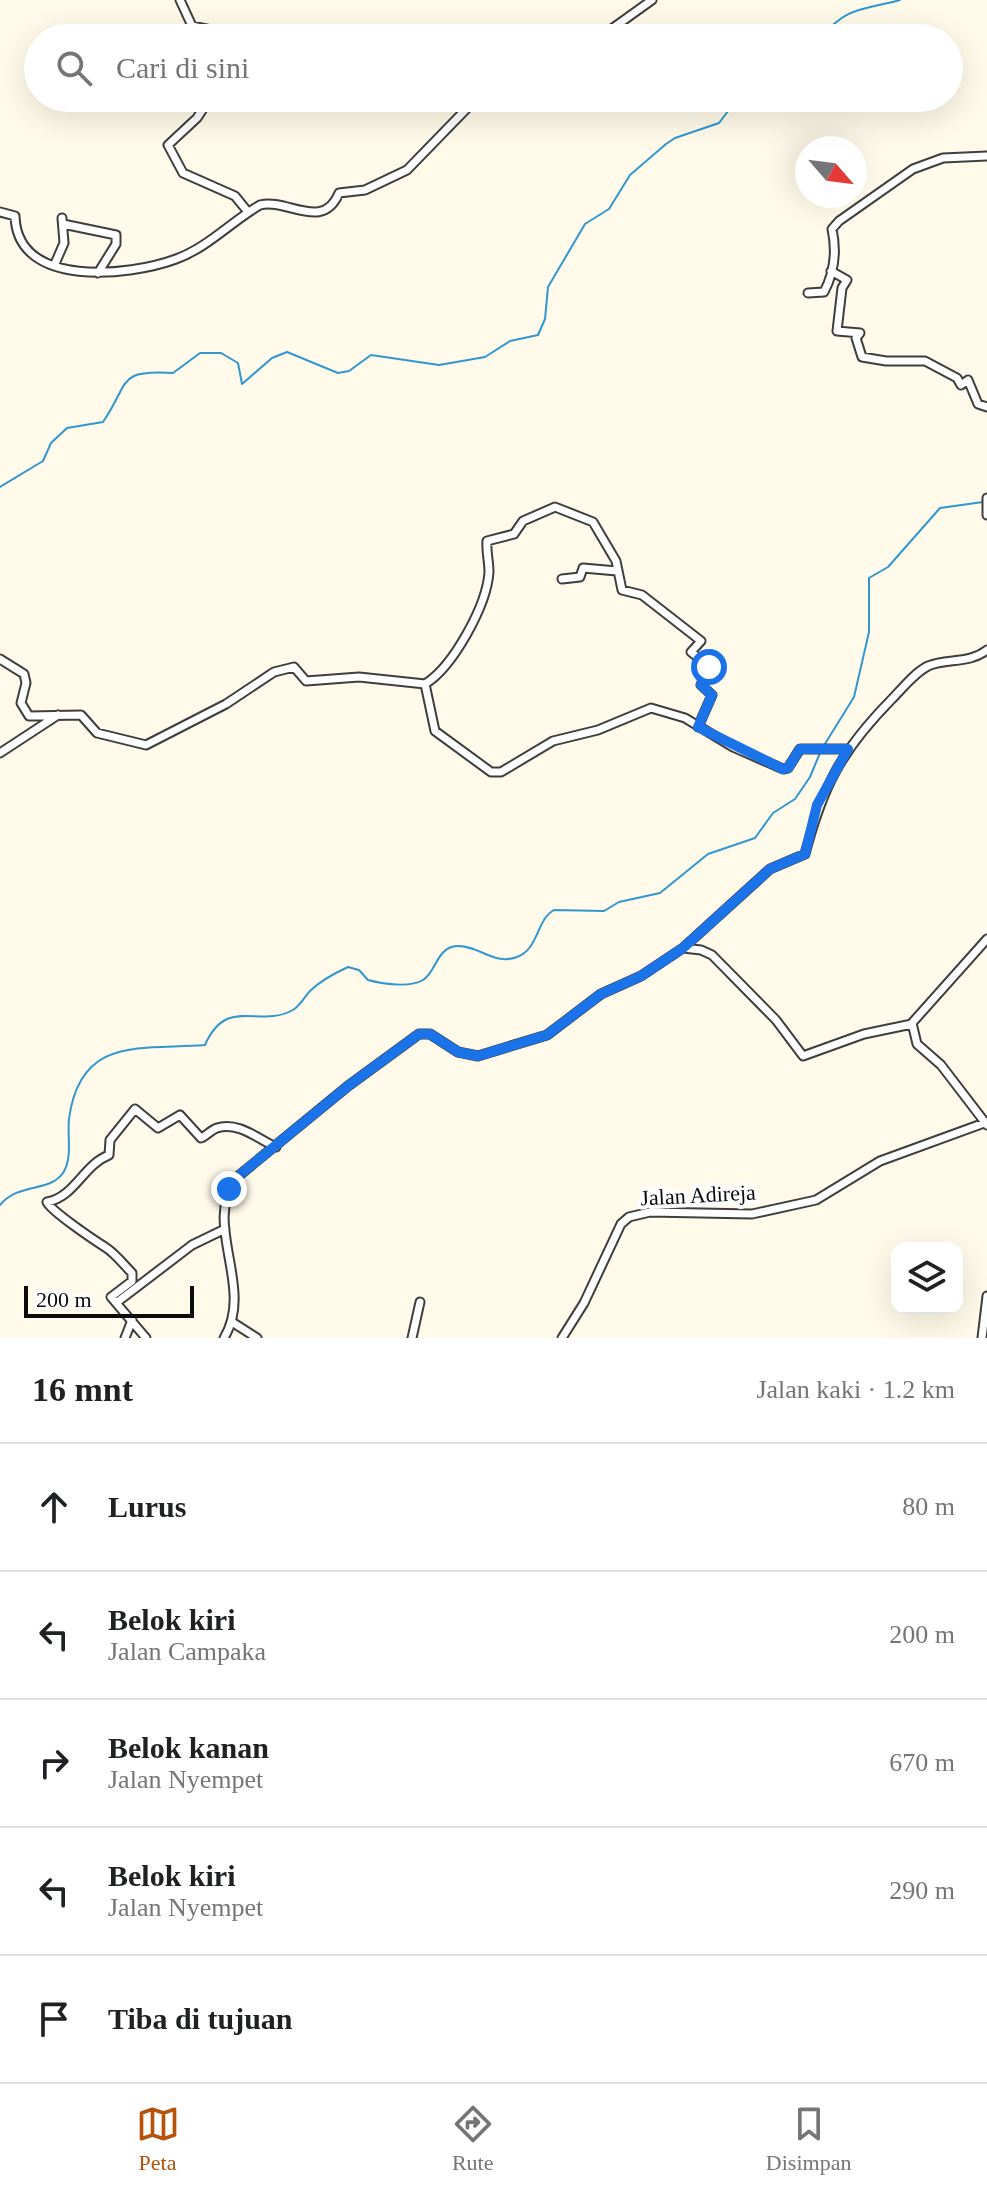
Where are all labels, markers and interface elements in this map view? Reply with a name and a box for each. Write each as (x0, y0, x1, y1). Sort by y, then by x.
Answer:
search box (24, 24, 963, 112)
icon: search (52, 46, 96, 90)
text: Cari di sini (116, 51, 249, 84)
north arrow (795, 136, 867, 208)
route start (691, 649, 727, 685)
route end (211, 1171, 247, 1207)
street label: Jalan Adireja (640, 1179, 757, 1211)
map controls (891, 1242, 963, 1314)
button: layers (891, 1242, 963, 1314)
scale bar (24, 1282, 194, 1318)
text: 200 m (36, 1287, 92, 1312)
text: 16 mnt (32, 1371, 133, 1408)
text: Jalan kaki · 1.2 km (756, 1375, 955, 1404)
icon: ahead (32, 1485, 76, 1529)
text: Lurus (108, 1490, 186, 1523)
text: 80 m (902, 1492, 955, 1521)
text: Belok kiri (108, 1603, 236, 1636)
icon: left (32, 1613, 76, 1657)
text: 200 m (889, 1620, 955, 1649)
text: Jalan Campaka (108, 1637, 266, 1666)
text: Belok kanan (108, 1731, 269, 1764)
icon: right (32, 1741, 76, 1785)
text: 670 m (889, 1748, 955, 1777)
text: Jalan Nyempet (108, 1765, 263, 1794)
text: Belok kiri (108, 1859, 236, 1892)
icon: left (32, 1869, 76, 1913)
text: 290 m (889, 1876, 955, 1905)
text: Jalan Nyempet (108, 1893, 263, 1922)
icon: arrive (32, 1997, 76, 2041)
text: Tiba di tujuan (108, 2002, 293, 2035)
tab: Peta (136, 2102, 180, 2176)
tab: Rute (451, 2102, 495, 2176)
tab: Disimpan (766, 2102, 851, 2176)

